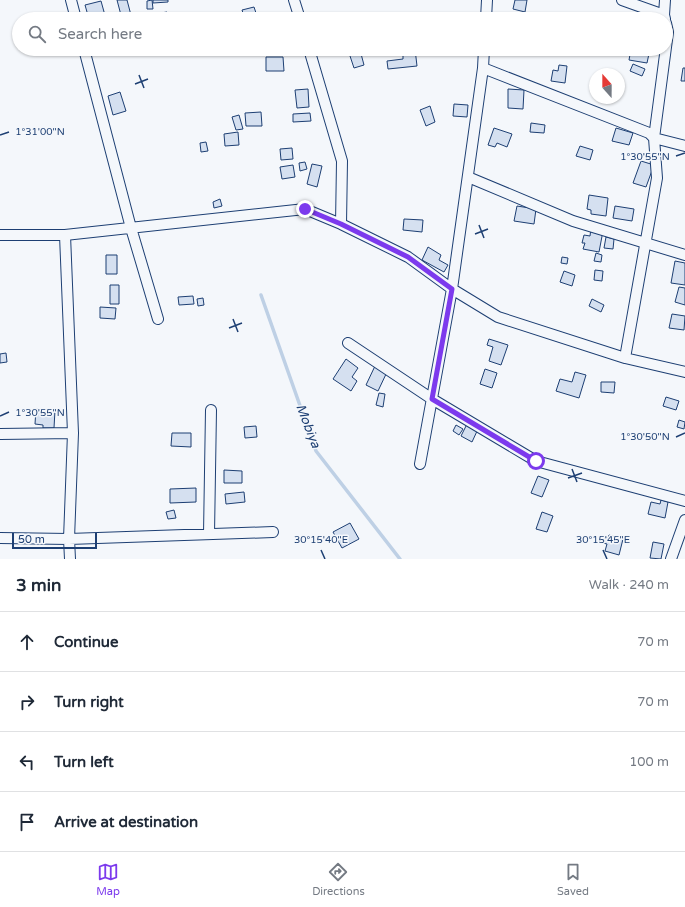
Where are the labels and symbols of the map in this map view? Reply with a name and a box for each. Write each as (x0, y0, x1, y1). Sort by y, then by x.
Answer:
north arrow (589, 68, 625, 104)
text: 1°31'00"N (15, 126, 65, 138)
text: 1°30'55"N (620, 151, 670, 163)
route end (296, 200, 314, 218)
water label: Mobiya (292, 402, 324, 451)
text: 1°30'55"N (15, 407, 65, 419)
text: 1°30'50"N (620, 431, 670, 443)
route start (527, 452, 545, 470)
scale bar (12, 531, 97, 550)
text: 30°15'40"E (294, 534, 348, 546)
text: 30°15'45"E (576, 534, 630, 546)

